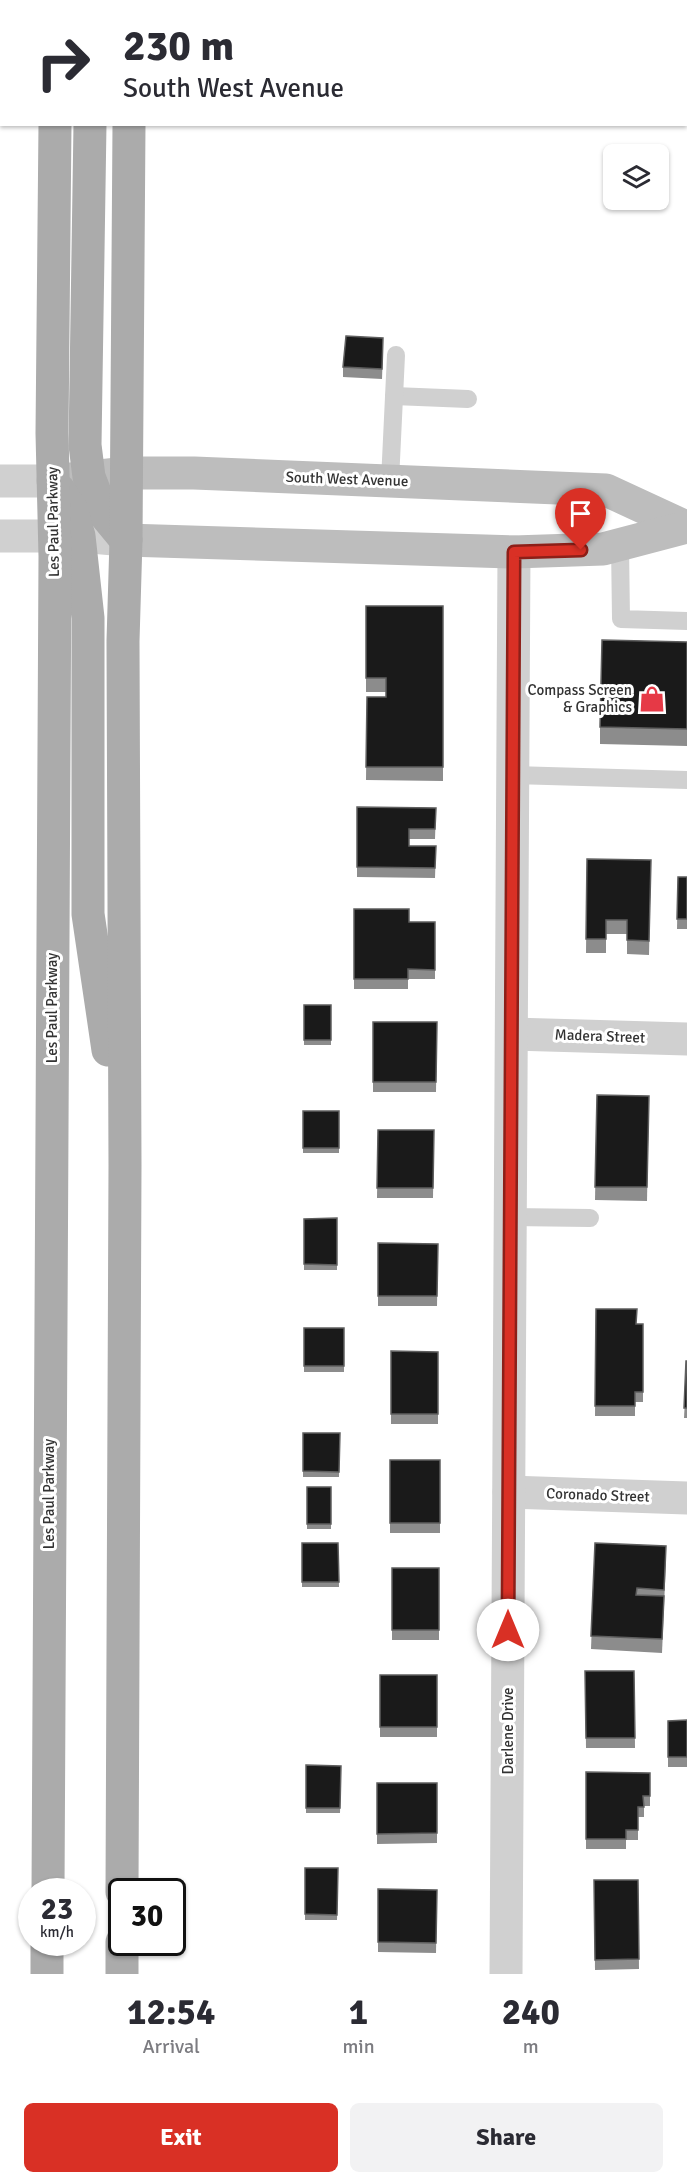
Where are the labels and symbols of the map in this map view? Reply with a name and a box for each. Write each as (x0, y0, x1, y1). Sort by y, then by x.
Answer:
street label: Les Paul Parkway (43, 467, 63, 577)
street label: South West Avenue (285, 468, 409, 490)
pin (555, 488, 606, 550)
place label: Compass Screen & Graphics (527, 681, 632, 716)
shop icon: Compass Screen & Graphics (637, 684, 667, 714)
street label: Les Paul Parkway (43, 953, 61, 1063)
street label: Madera Street (554, 1025, 646, 1047)
street label: Les Paul Parkway (40, 1439, 58, 1549)
street label: Coronado Street (546, 1484, 650, 1506)
position arrow (476, 1598, 540, 1662)
street label: Darlene Drive (499, 1687, 517, 1775)
speed limit sign: 30 (108, 1878, 186, 1956)

